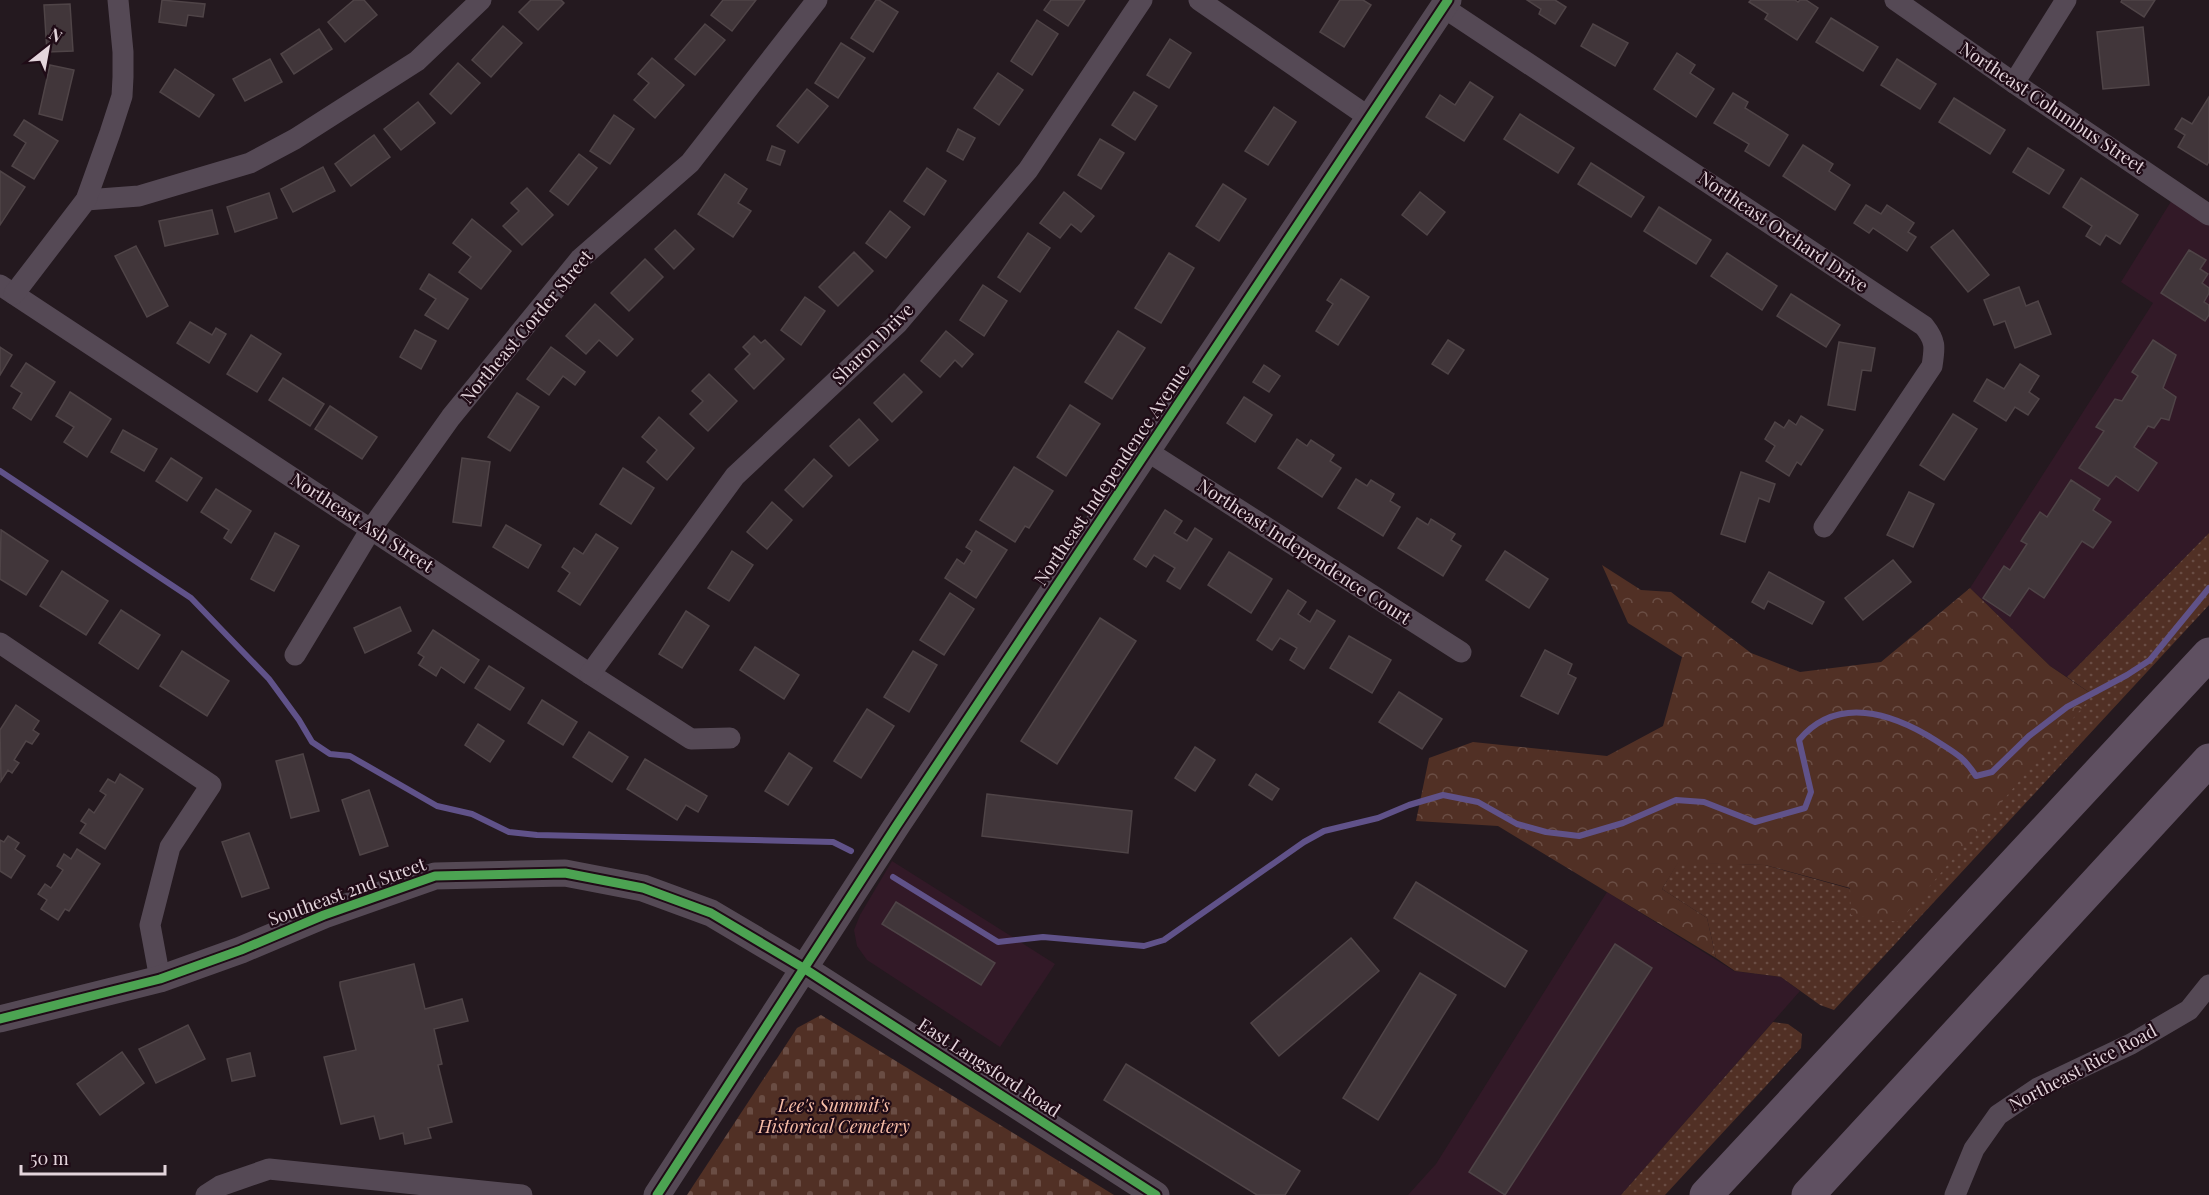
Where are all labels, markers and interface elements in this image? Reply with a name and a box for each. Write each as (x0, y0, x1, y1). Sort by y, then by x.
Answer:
north arrow (18, 18, 78, 78)
text: N (46, 23, 67, 47)
street label: Northeast Columbus Street (1955, 36, 2151, 179)
street label: Northeast Orchard Drive (1694, 165, 1873, 297)
street label: Northeast Corder Street (455, 244, 598, 408)
street label: Sharon Drive (826, 297, 918, 389)
street label: Northeast Independence Avenue (1028, 359, 1194, 590)
street label: Northeast Ash Street (286, 467, 439, 578)
street label: Northeast Independence Court (1193, 473, 1417, 630)
street label: Southeast 2nd Street (264, 851, 429, 931)
street label: East Langsford Road (914, 1012, 1066, 1122)
street label: Northeast Rice Road (2004, 1018, 2161, 1116)
park label: Lee's Summit's Historical Cemetery (757, 1093, 910, 1138)
scale bar (21, 1138, 165, 1176)
text: 50 m (30, 1146, 69, 1170)

